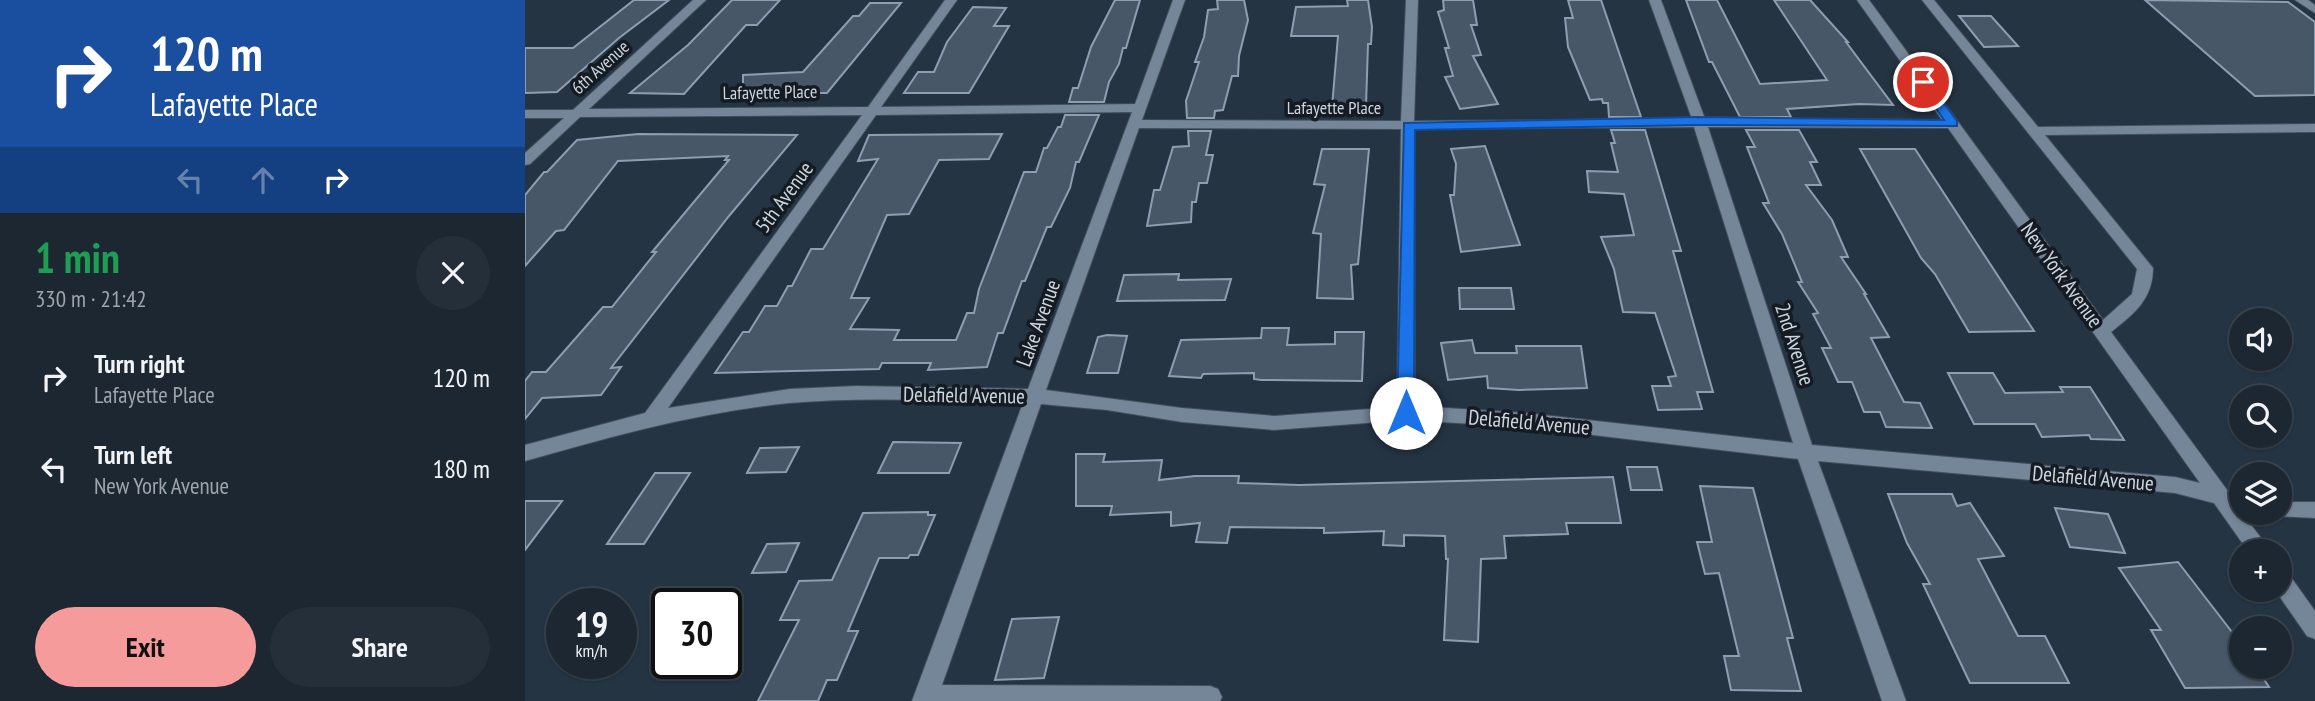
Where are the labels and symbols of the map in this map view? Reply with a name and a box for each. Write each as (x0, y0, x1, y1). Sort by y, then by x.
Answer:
street label: 6th Avenue (566, 35, 634, 99)
pin (1893, 52, 1953, 112)
street label: Lafayette Place (723, 80, 817, 104)
street label: Lafayette Place (1287, 96, 1381, 119)
street label: 5th Avenue (749, 156, 819, 238)
street label: New York Avenue (2015, 217, 2109, 333)
street label: Lake Avenue (1010, 276, 1066, 370)
street label: 2nd Avenue (1769, 300, 1821, 388)
position arrow (1369, 376, 1443, 450)
street label: Delafield Avenue (903, 380, 1025, 410)
street label: Delafield Avenue (1467, 403, 1591, 441)
street label: Delafield Avenue (2031, 459, 2155, 497)
speed limit sign: 30 (651, 588, 742, 679)

